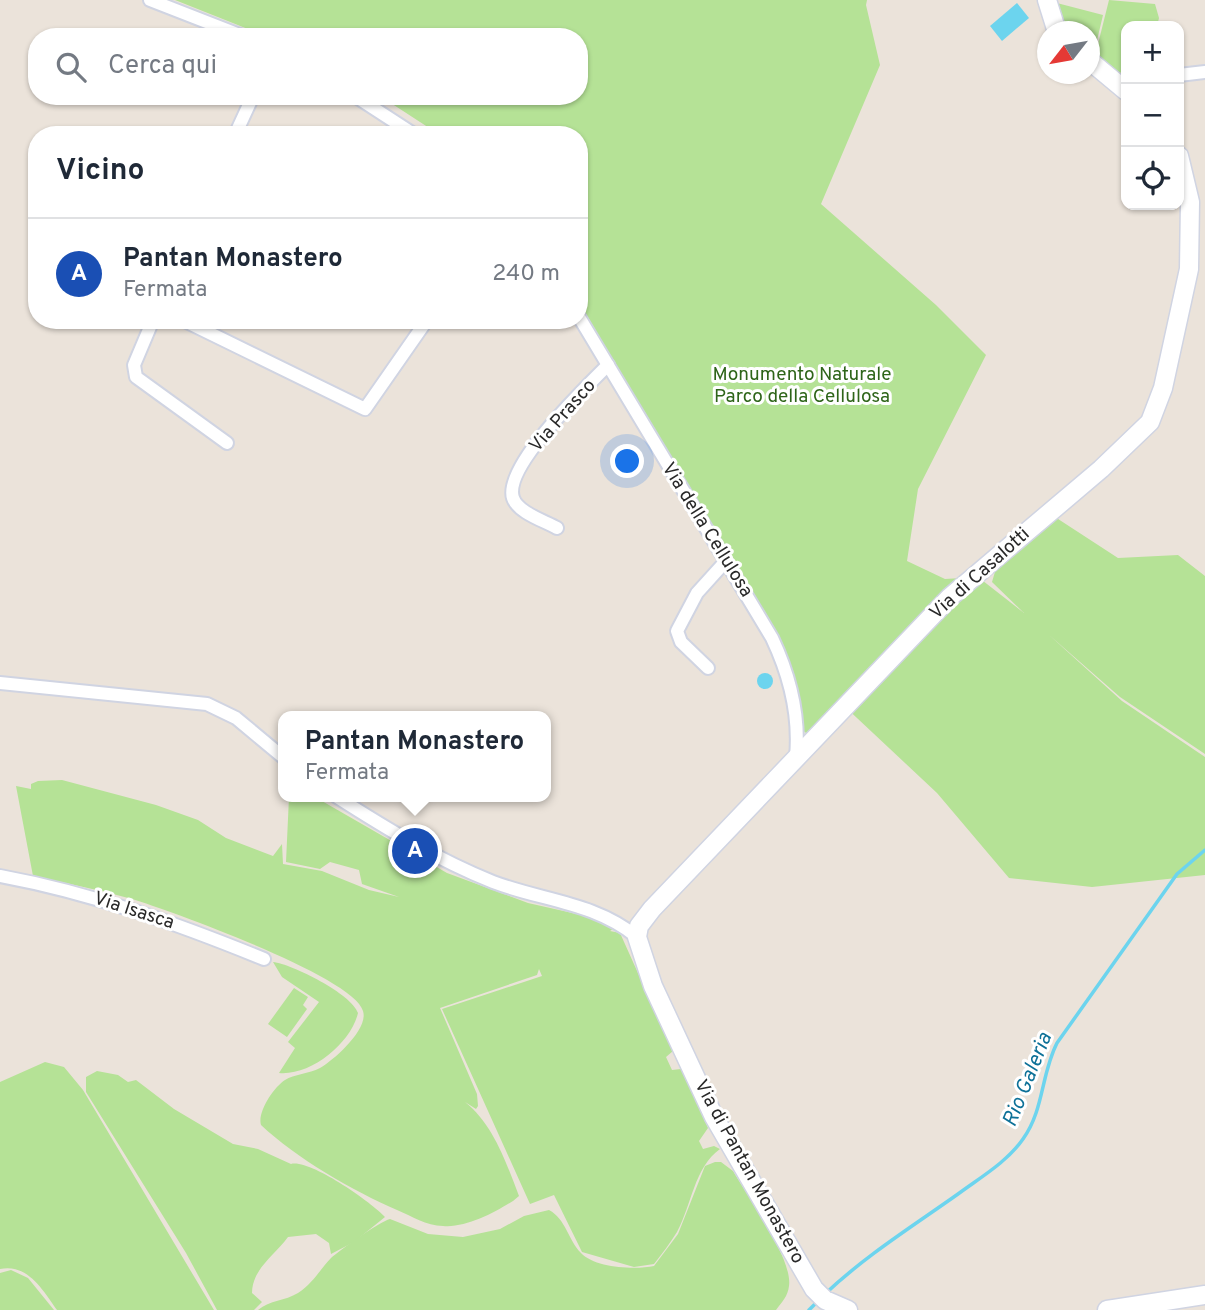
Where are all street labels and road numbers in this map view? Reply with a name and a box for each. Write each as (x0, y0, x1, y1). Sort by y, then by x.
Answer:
street label: Via Prasco (525, 374, 601, 458)
street label: Via della Cellulosa (656, 458, 758, 602)
street label: Via di Casalotti (925, 523, 1035, 625)
street label: Via Isasca (91, 887, 177, 935)
street label: Via di Pantan Monastero (688, 1076, 810, 1268)

